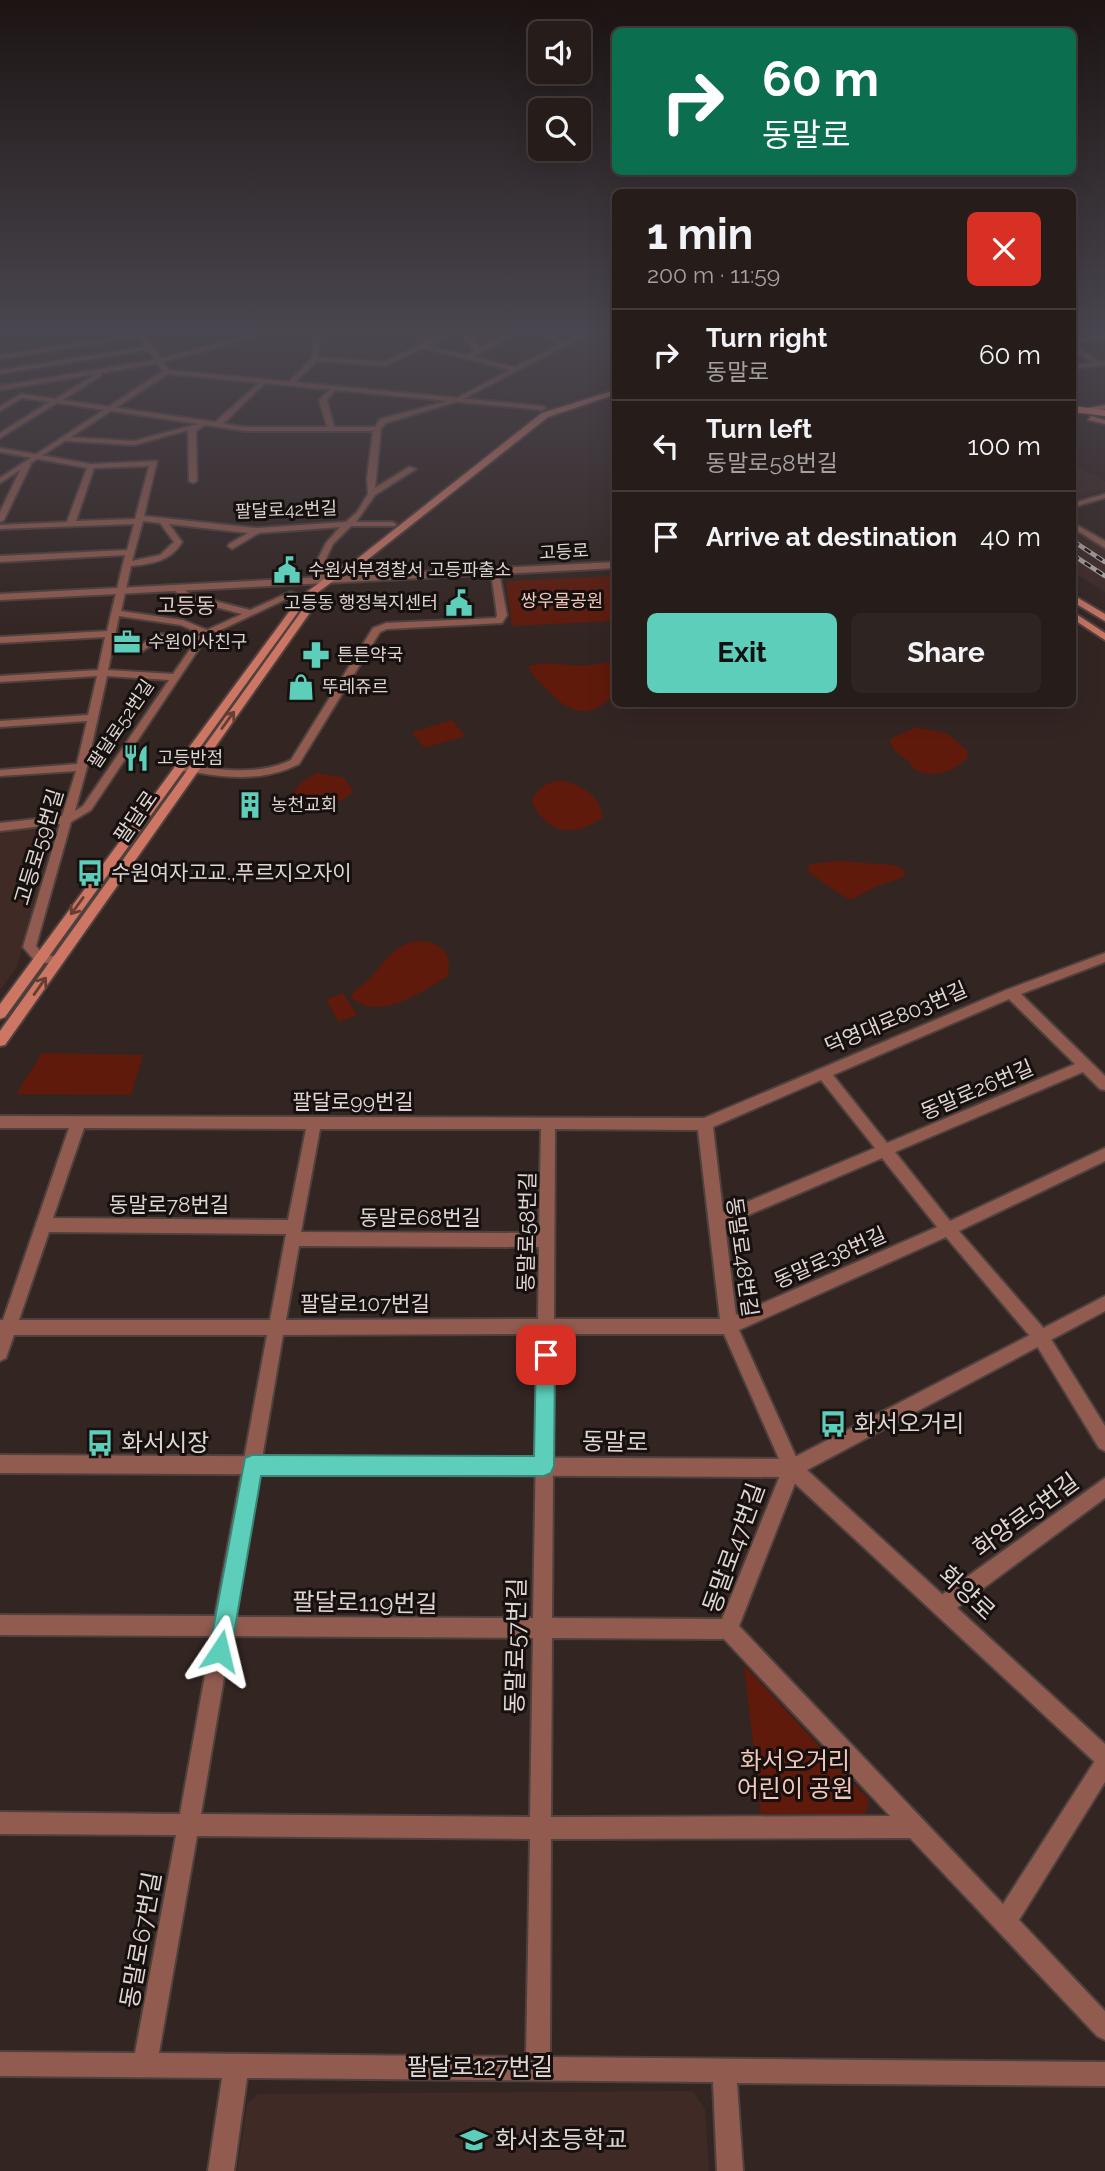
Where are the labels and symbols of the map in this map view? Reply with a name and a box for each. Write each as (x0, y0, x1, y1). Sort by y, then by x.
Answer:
street label: 팔달로42번길 (235, 497, 337, 522)
street label: 고등로 (539, 540, 589, 563)
public building icon: 수원서부경찰서 고등파출소 (272, 555, 302, 585)
place label: 수원서부경찰서 고등파출소 (308, 559, 511, 580)
public building icon: 고등동 행정복지센터 (444, 588, 474, 618)
park label: 쌍우물공원 (521, 590, 603, 611)
place label: 고등동 행정복지센터 (284, 592, 438, 613)
district label: 고등동 (157, 593, 215, 618)
office icon: 수원이사친구 (112, 627, 142, 657)
place label: 수원이사친구 (148, 631, 247, 652)
pharmacy icon: 튼튼약국 (301, 640, 331, 670)
place label: 튼튼약국 (337, 644, 403, 665)
shop icon: 뚜레쥬르 (286, 672, 316, 702)
street label: 팔달로52번길 (83, 676, 158, 772)
place label: 뚜레쥬르 (322, 676, 388, 697)
one-way arrow (221, 711, 235, 730)
restaurant icon: 고등반점 (121, 743, 151, 773)
place label: 고등반점 (157, 747, 223, 768)
street label: 고등로59번길 (9, 786, 68, 908)
street label: 팔달로 (109, 786, 162, 848)
building icon: 농천교회 (235, 790, 265, 820)
place label: 농천교회 (271, 794, 337, 815)
bus stop icon: 수원여자고교.,푸르지오자이 (75, 858, 105, 888)
place label: 수원여자고교.,푸르지오자이 (111, 860, 352, 885)
one-way arrow (70, 896, 84, 915)
street label: 덕영대로803번길 (821, 976, 971, 1059)
one-way arrow (32, 977, 47, 996)
street label: 동말로26번길 (917, 1055, 1037, 1125)
street label: 팔달로99번길 (292, 1089, 414, 1114)
street label: 동말로58번길 (513, 1172, 540, 1292)
street label: 동말로78번길 (109, 1192, 229, 1217)
street label: 동말로48번길 (722, 1196, 763, 1318)
street label: 동말로68번길 (359, 1205, 481, 1230)
street label: 동말로38번길 (770, 1222, 890, 1293)
street label: 팔달로107번길 (300, 1291, 430, 1316)
pin (516, 1325, 576, 1385)
bus stop icon: 화서오거리 (818, 1409, 848, 1439)
place label: 화서오거리 (854, 1409, 964, 1438)
street label: 동말로 (582, 1426, 648, 1457)
bus stop icon: 화서시장 (85, 1428, 115, 1458)
place label: 화서시장 (121, 1428, 209, 1457)
street label: 화양로5번길 (967, 1467, 1084, 1563)
street label: 동말로47번길 (697, 1479, 770, 1617)
street label: 화양로 (933, 1559, 1001, 1626)
street label: 동말로57번길 (500, 1578, 531, 1714)
street label: 팔달로119번길 (292, 1587, 438, 1618)
position arrow (183, 1614, 257, 1688)
park label: 화서오거리 어린이 공원 (737, 1746, 853, 1803)
street label: 동말로67번길 (114, 1870, 167, 2010)
street label: 팔달로127번길 (407, 2052, 553, 2081)
school or university icon: 화서초등학교 (459, 2125, 489, 2155)
place label: 화서초등학교 (495, 2125, 627, 2154)

